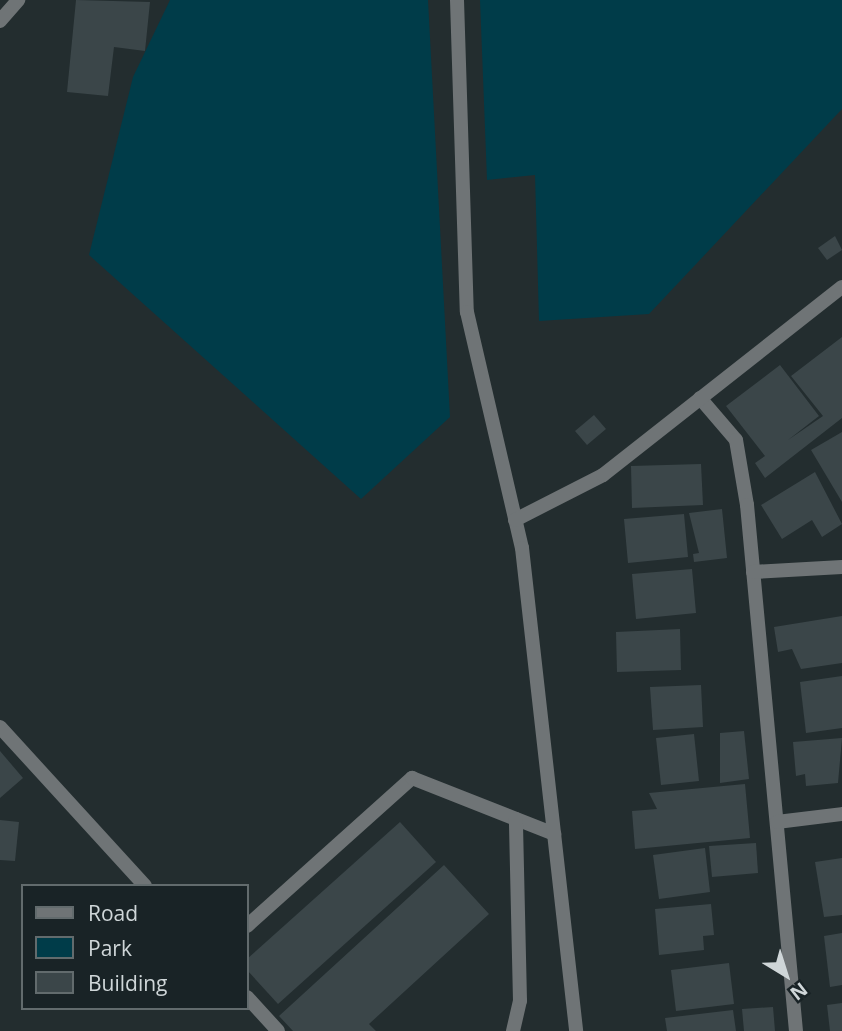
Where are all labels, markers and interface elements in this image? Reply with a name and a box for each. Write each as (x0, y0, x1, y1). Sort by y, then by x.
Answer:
legend (21, 884, 248, 1010)
text: Road (88, 899, 138, 927)
text: Park (88, 934, 132, 962)
north arrow (751, 940, 821, 1010)
text: Building (88, 969, 167, 997)
text: N (785, 977, 813, 1007)

